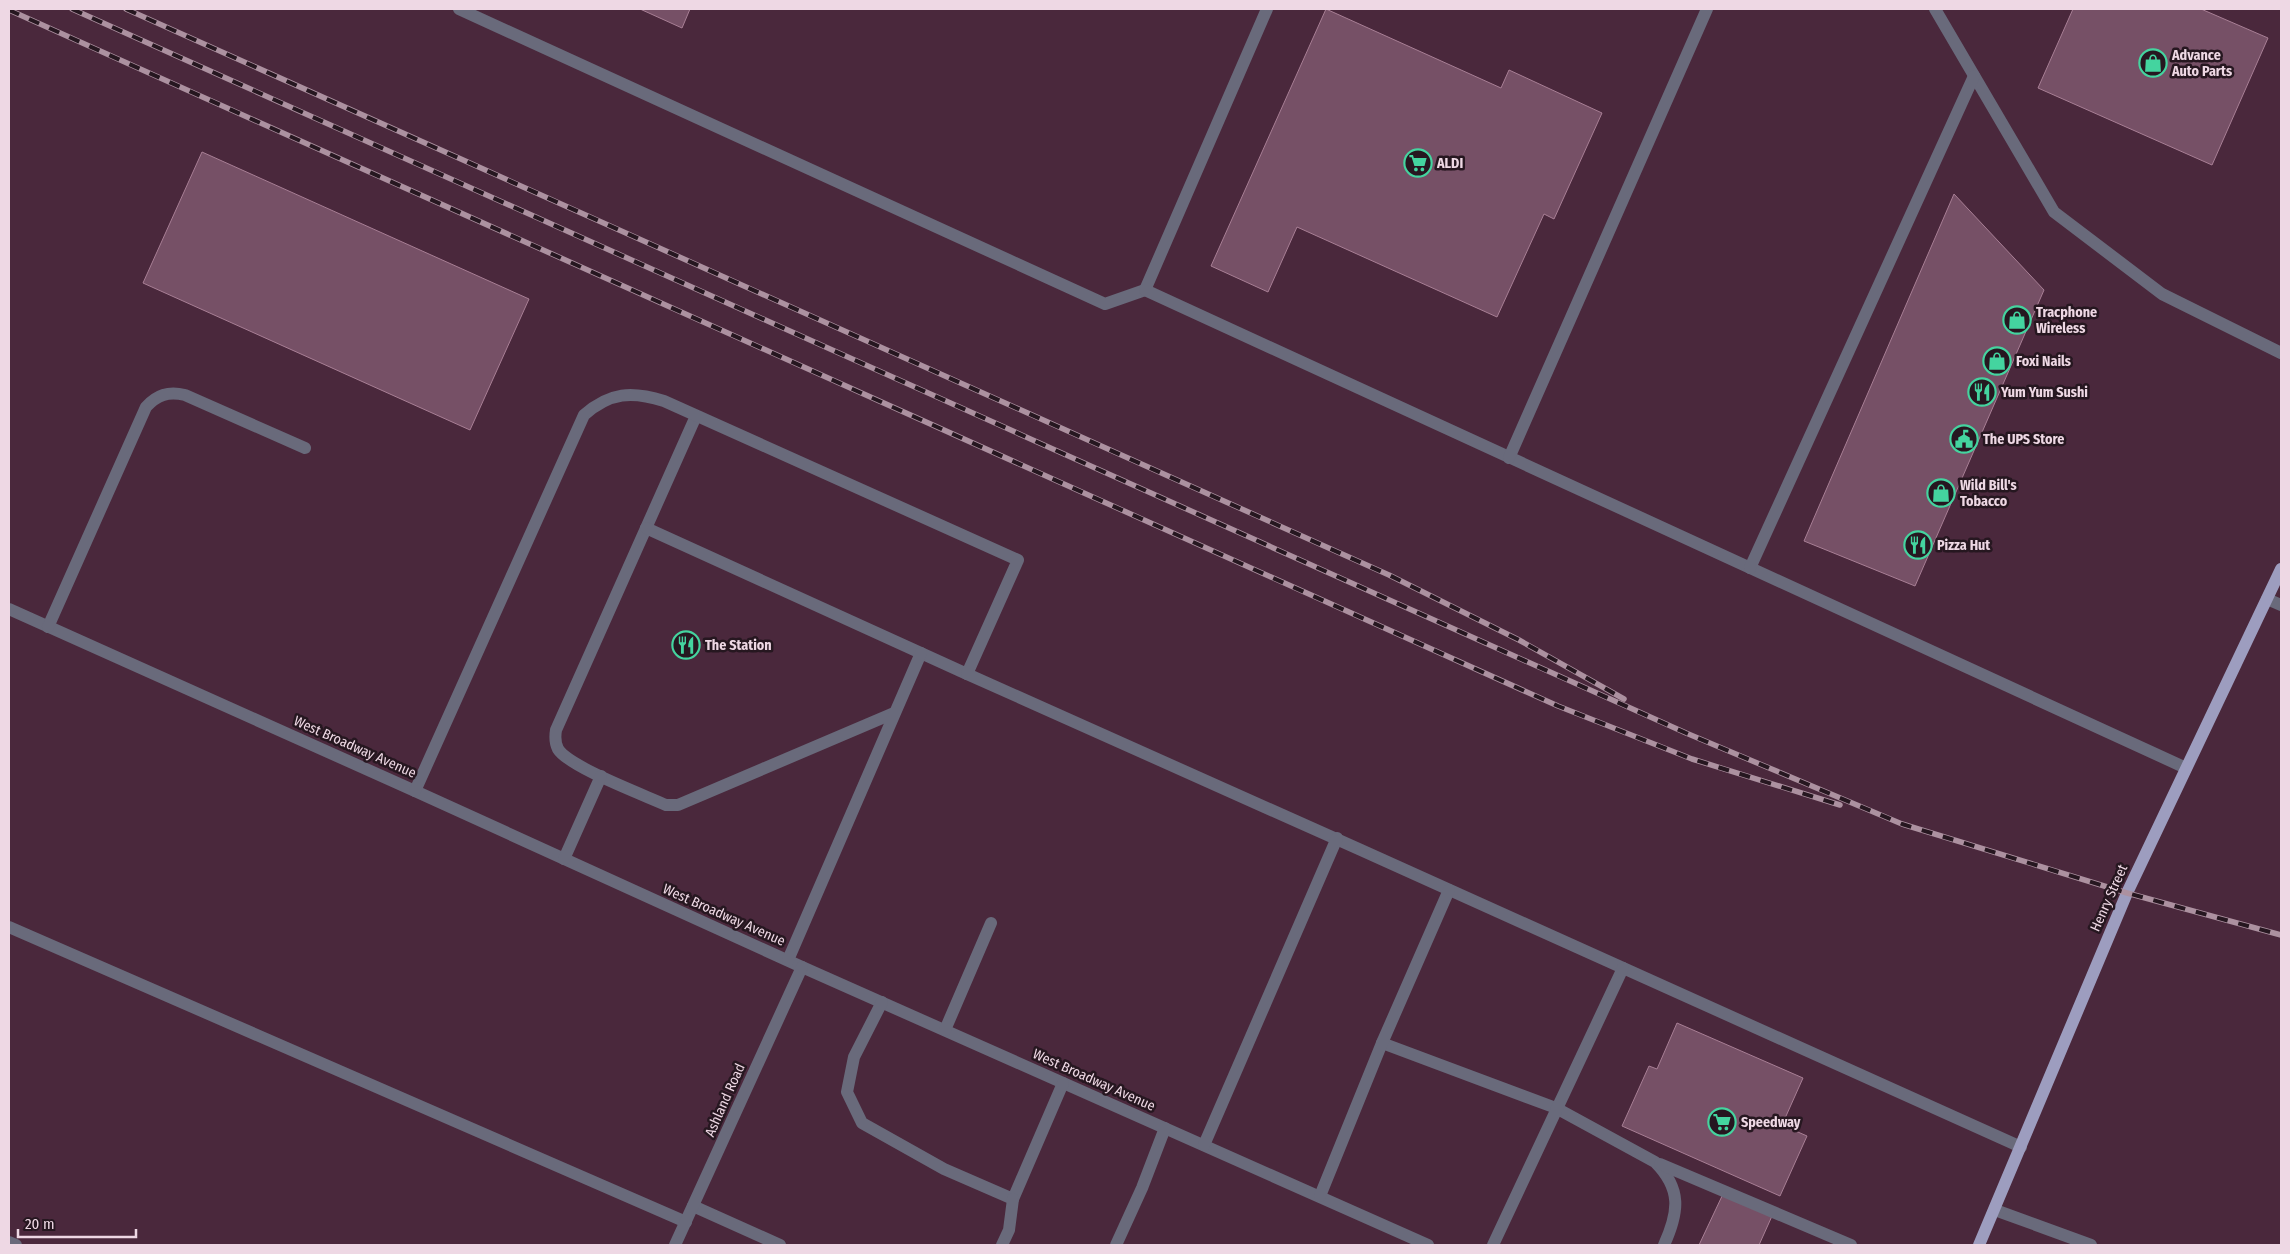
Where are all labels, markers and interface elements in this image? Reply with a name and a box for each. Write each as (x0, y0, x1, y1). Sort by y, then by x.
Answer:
place label: Advance Auto Parts (2171, 47, 2232, 80)
shop icon: Advance Auto Parts (2138, 48, 2168, 78)
supermarket icon: ALDI (1403, 148, 1433, 178)
place label: ALDI (1436, 155, 1463, 172)
place label: Tracphone Wireless (2036, 304, 2097, 337)
shop icon: Tracphone Wireless (2002, 305, 2032, 335)
shop icon: Foxi Nails (1982, 346, 2012, 376)
place label: Foxi Nails (2016, 353, 2071, 370)
restaurant icon: Yum Yum Sushi (1967, 377, 1997, 407)
place label: Yum Yum Sushi (2000, 384, 2088, 401)
public building icon: The UPS Store (1949, 424, 1979, 454)
place label: The UPS Store (1983, 431, 2064, 448)
place label: Wild Bill's Tobacco (1960, 477, 2017, 510)
shop icon: Wild Bill's Tobacco (1926, 478, 1956, 508)
restaurant icon: Pizza Hut (1903, 530, 1933, 560)
place label: Pizza Hut (1937, 537, 1991, 554)
restaurant icon: The Station (671, 630, 701, 660)
place label: The Station (705, 637, 772, 654)
street label: West Broadway Avenue (291, 712, 419, 782)
street label: Henry Street (2087, 861, 2132, 934)
street label: West Broadway Avenue (660, 880, 788, 950)
street label: West Broadway Avenue (1030, 1045, 1158, 1115)
street label: Ashland Road (701, 1061, 749, 1139)
supermarket icon: Speedway (1707, 1107, 1737, 1137)
place label: Speedway (1741, 1114, 1801, 1131)
scale bar (18, 1206, 135, 1238)
text: 20 m (25, 1215, 55, 1233)

